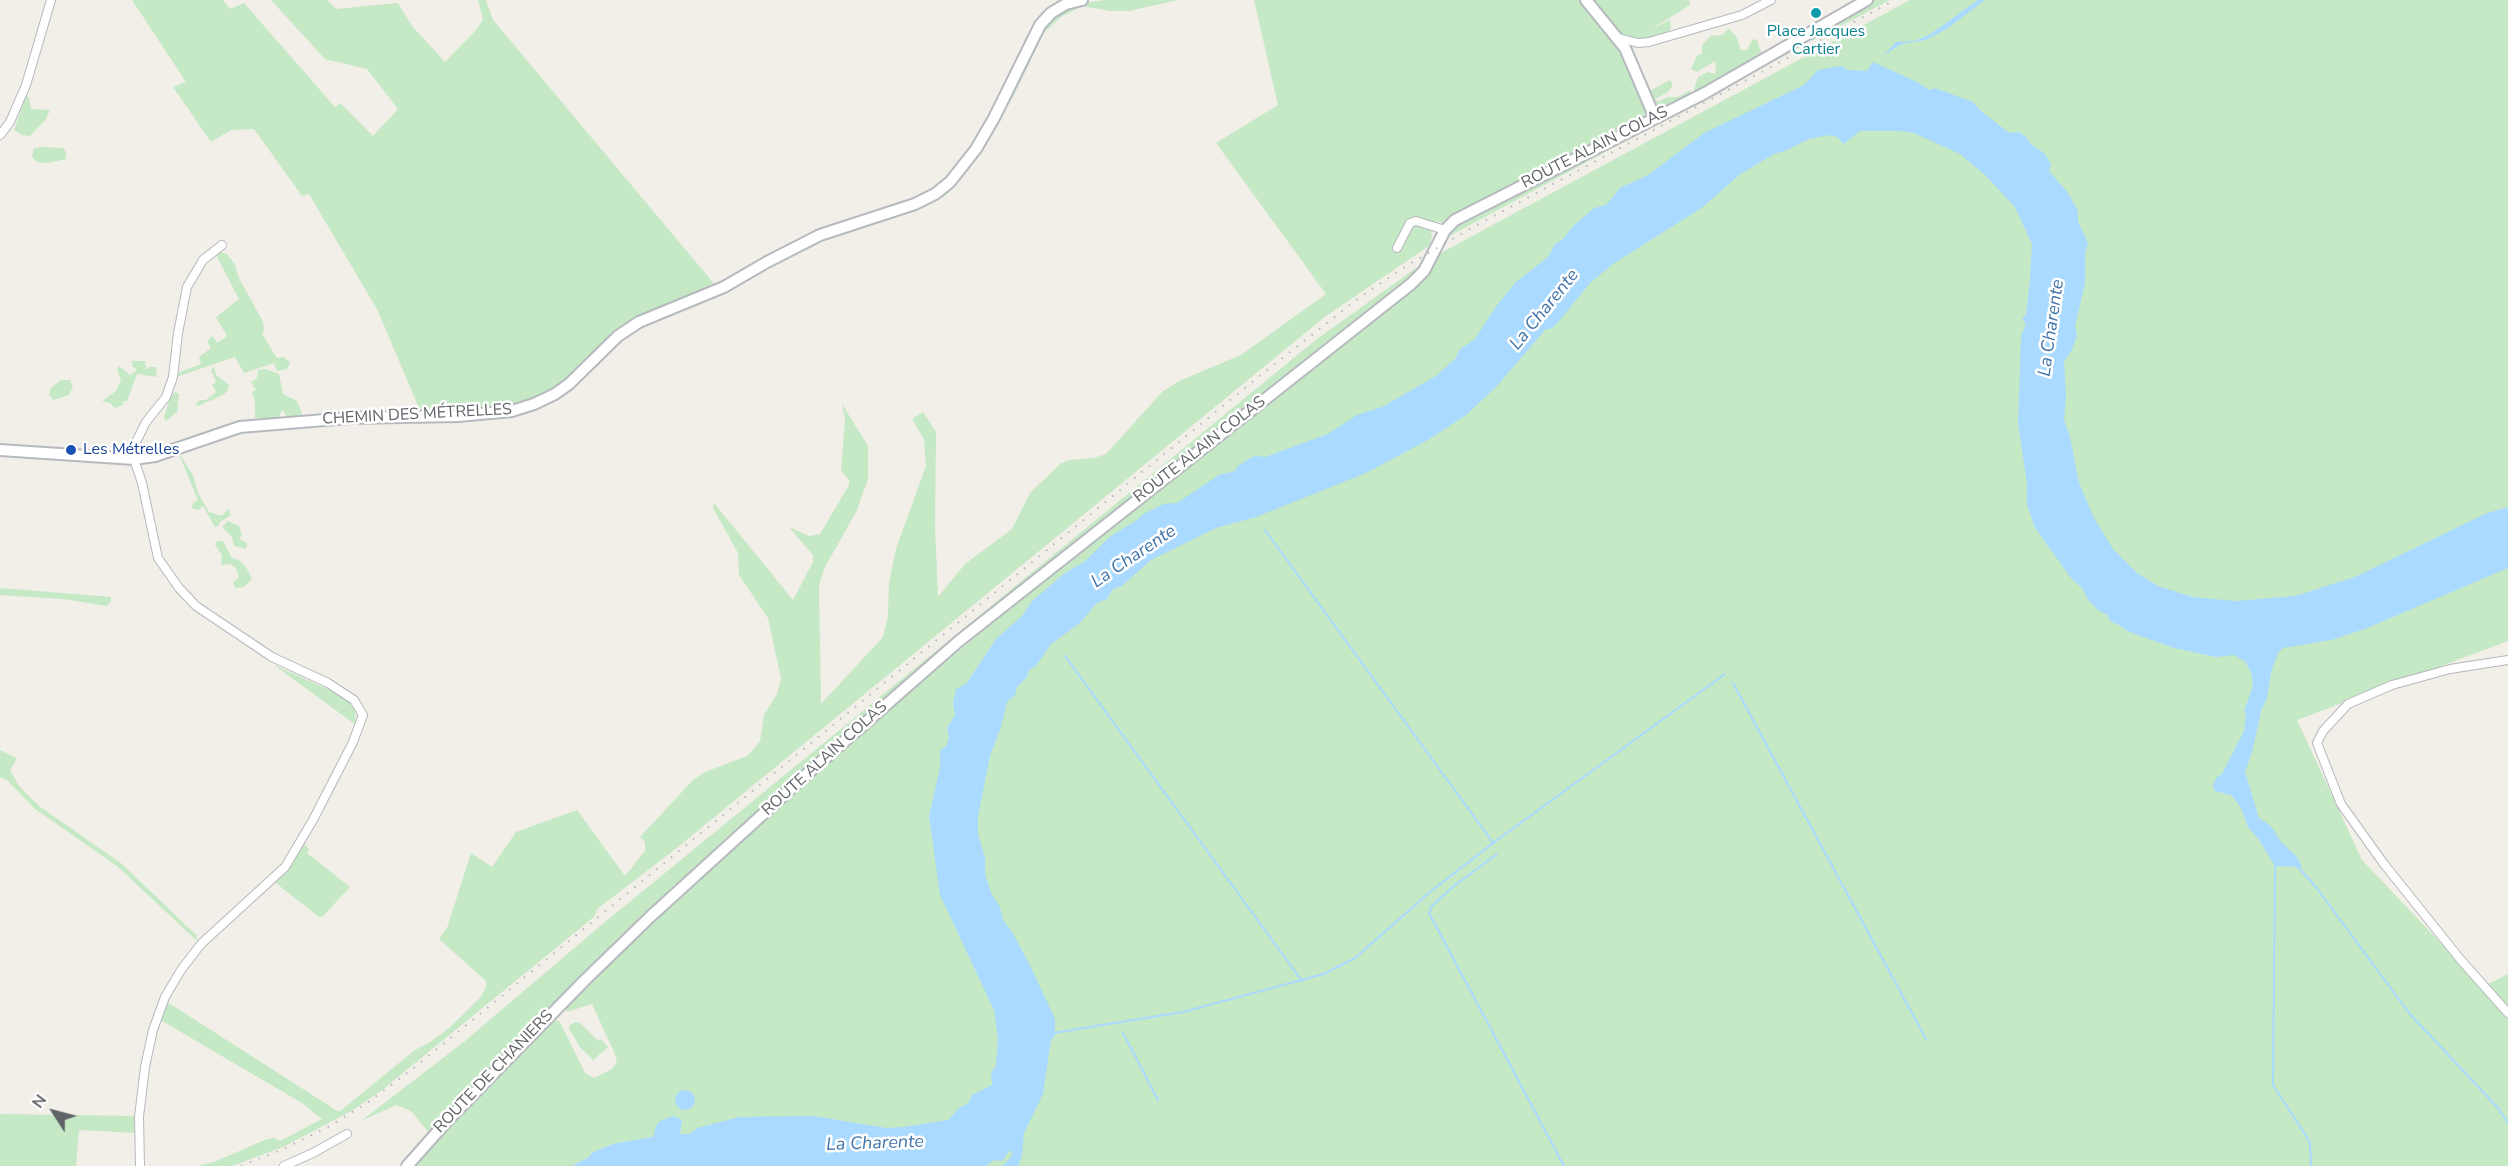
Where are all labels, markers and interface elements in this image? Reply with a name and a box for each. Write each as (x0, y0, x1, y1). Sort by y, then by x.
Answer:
marker: Place Jacques Cartier (1809, 6, 1823, 20)
place label: Place Jacques Cartier (1767, 22, 1865, 60)
street label: ROUTE ALAIN COLAS (1519, 103, 1671, 193)
water label: La Charente (1506, 265, 1584, 355)
water label: La Charente (2035, 278, 2069, 378)
street label: ROUTE ALAIN COLAS (1130, 393, 1270, 507)
street label: CHEMIN DES MÉTRELLES (322, 400, 512, 430)
place label: Les Métrelles (83, 440, 179, 460)
marker: Les Métrelles (64, 443, 78, 457)
water label: La Charente (1087, 521, 1181, 593)
street label: ROUTE ALAIN COLAS (758, 698, 892, 820)
street label: ROUTE DE CHANIERS (430, 1007, 558, 1137)
north arrow (24, 1082, 84, 1142)
text: N (27, 1090, 52, 1113)
water label: La Charente (826, 1132, 924, 1156)

